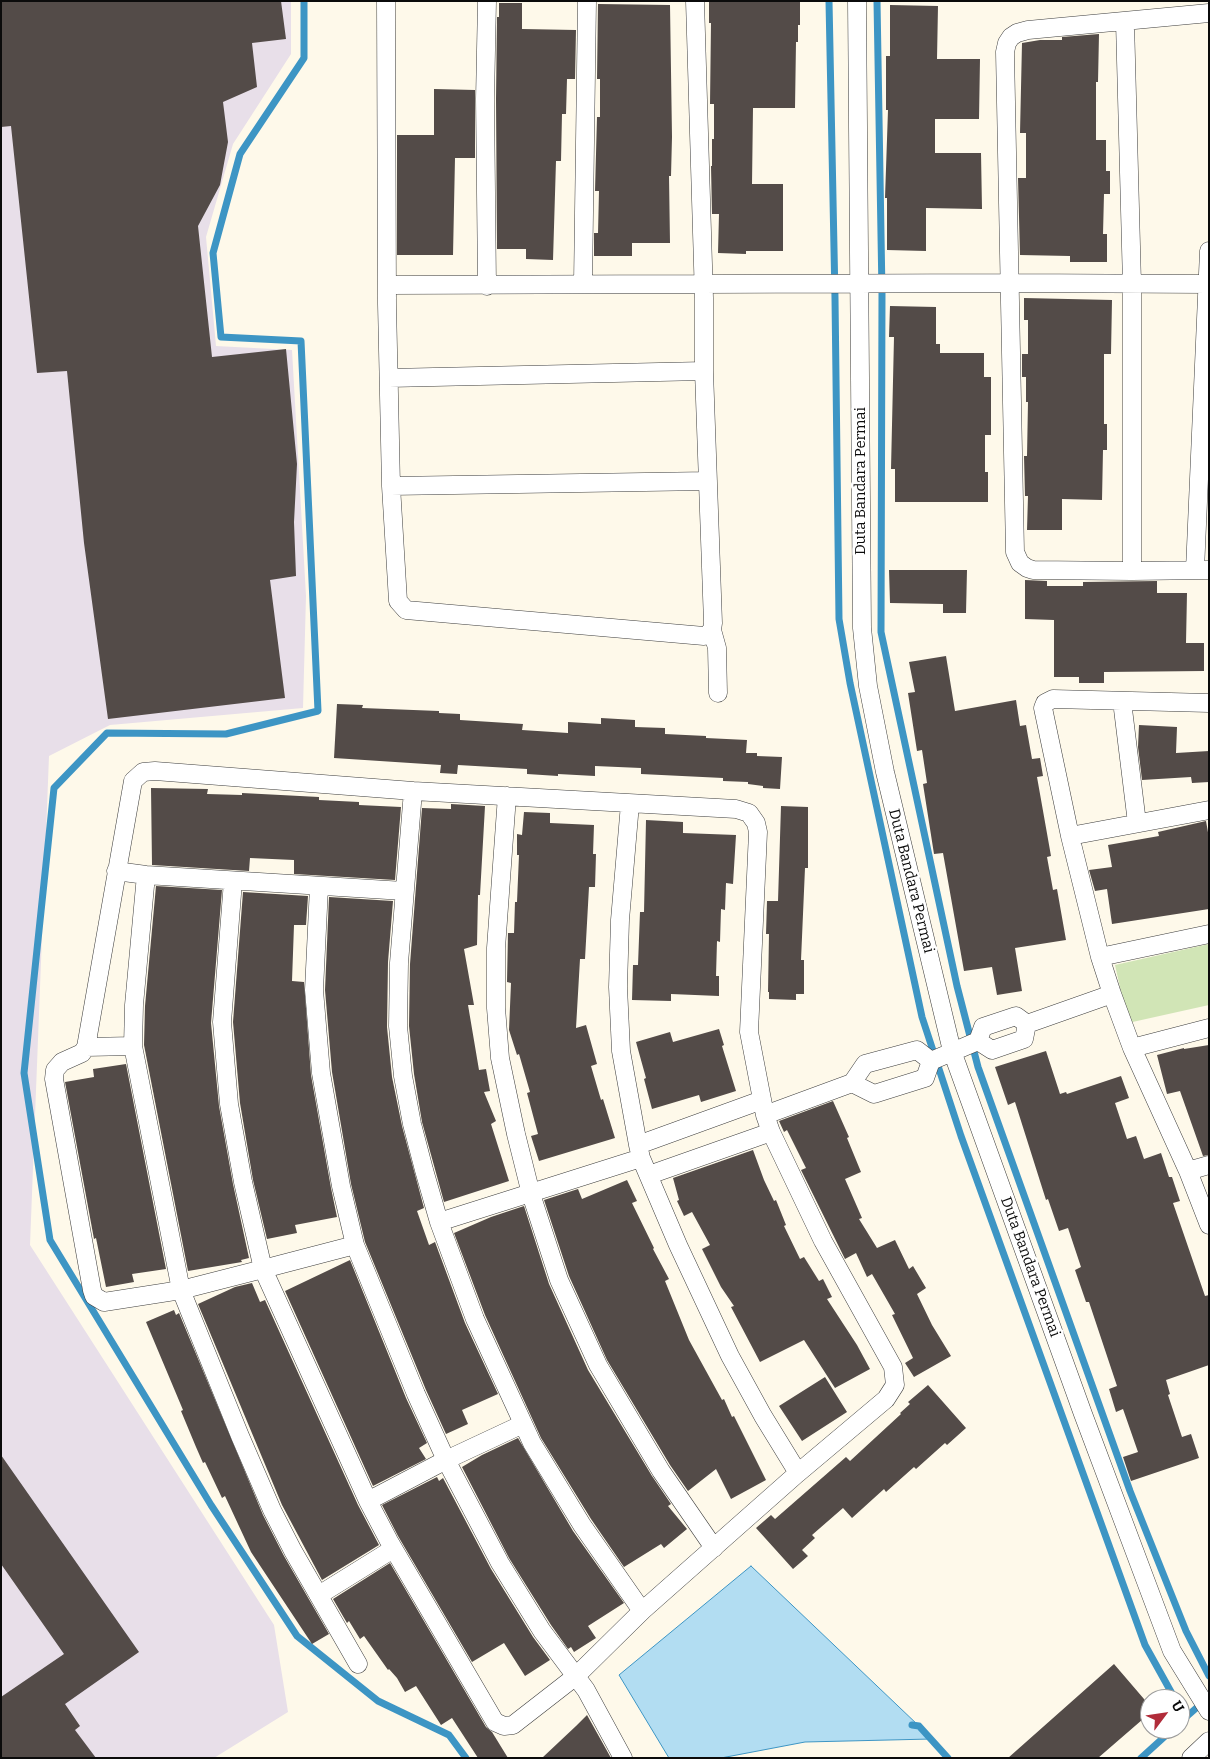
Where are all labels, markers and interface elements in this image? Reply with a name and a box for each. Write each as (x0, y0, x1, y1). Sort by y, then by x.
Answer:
street label: Duta Bandara Permai (852, 407, 870, 555)
street label: Duta Bandara Permai (884, 807, 938, 955)
street label: Duta Bandara Permai (996, 1194, 1064, 1340)
north arrow (1140, 1689, 1190, 1739)
text: U (1167, 1698, 1187, 1715)

